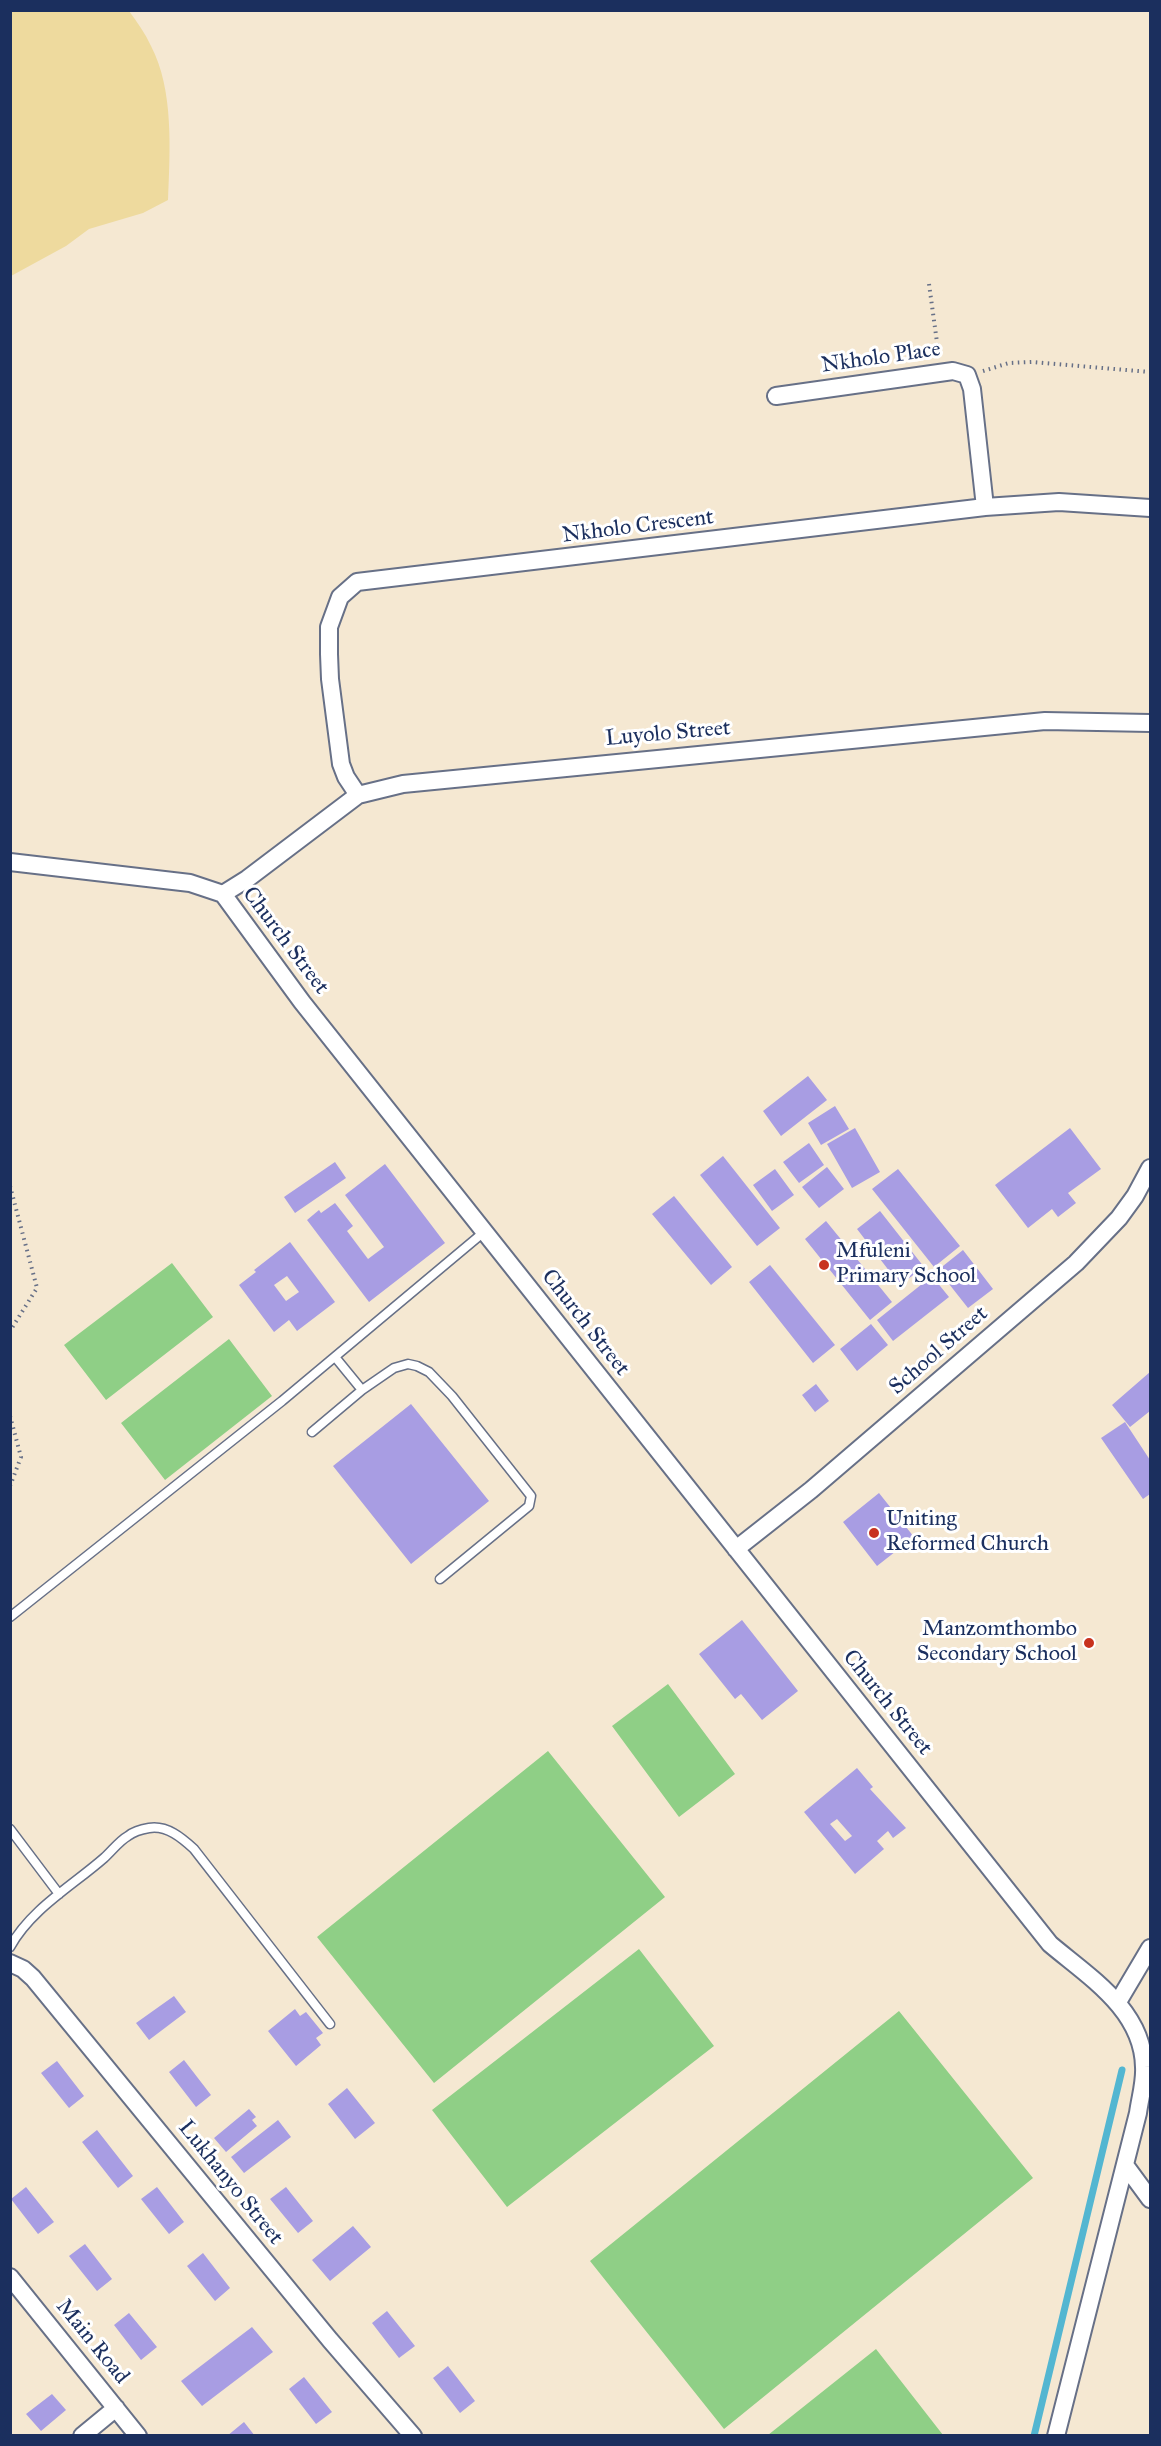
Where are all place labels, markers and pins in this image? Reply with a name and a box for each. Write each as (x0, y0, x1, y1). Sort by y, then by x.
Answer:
place label: Mfuleni Primary School (836, 1239, 976, 1290)
marker: Mfuleni Primary School (817, 1258, 831, 1272)
place label: Uniting Reformed Church (886, 1507, 1049, 1558)
marker: Uniting Reformed Church (867, 1526, 881, 1540)
place label: Manzomthombo Secondary School (917, 1617, 1077, 1669)
marker: Manzomthombo Secondary School (1082, 1636, 1096, 1650)

